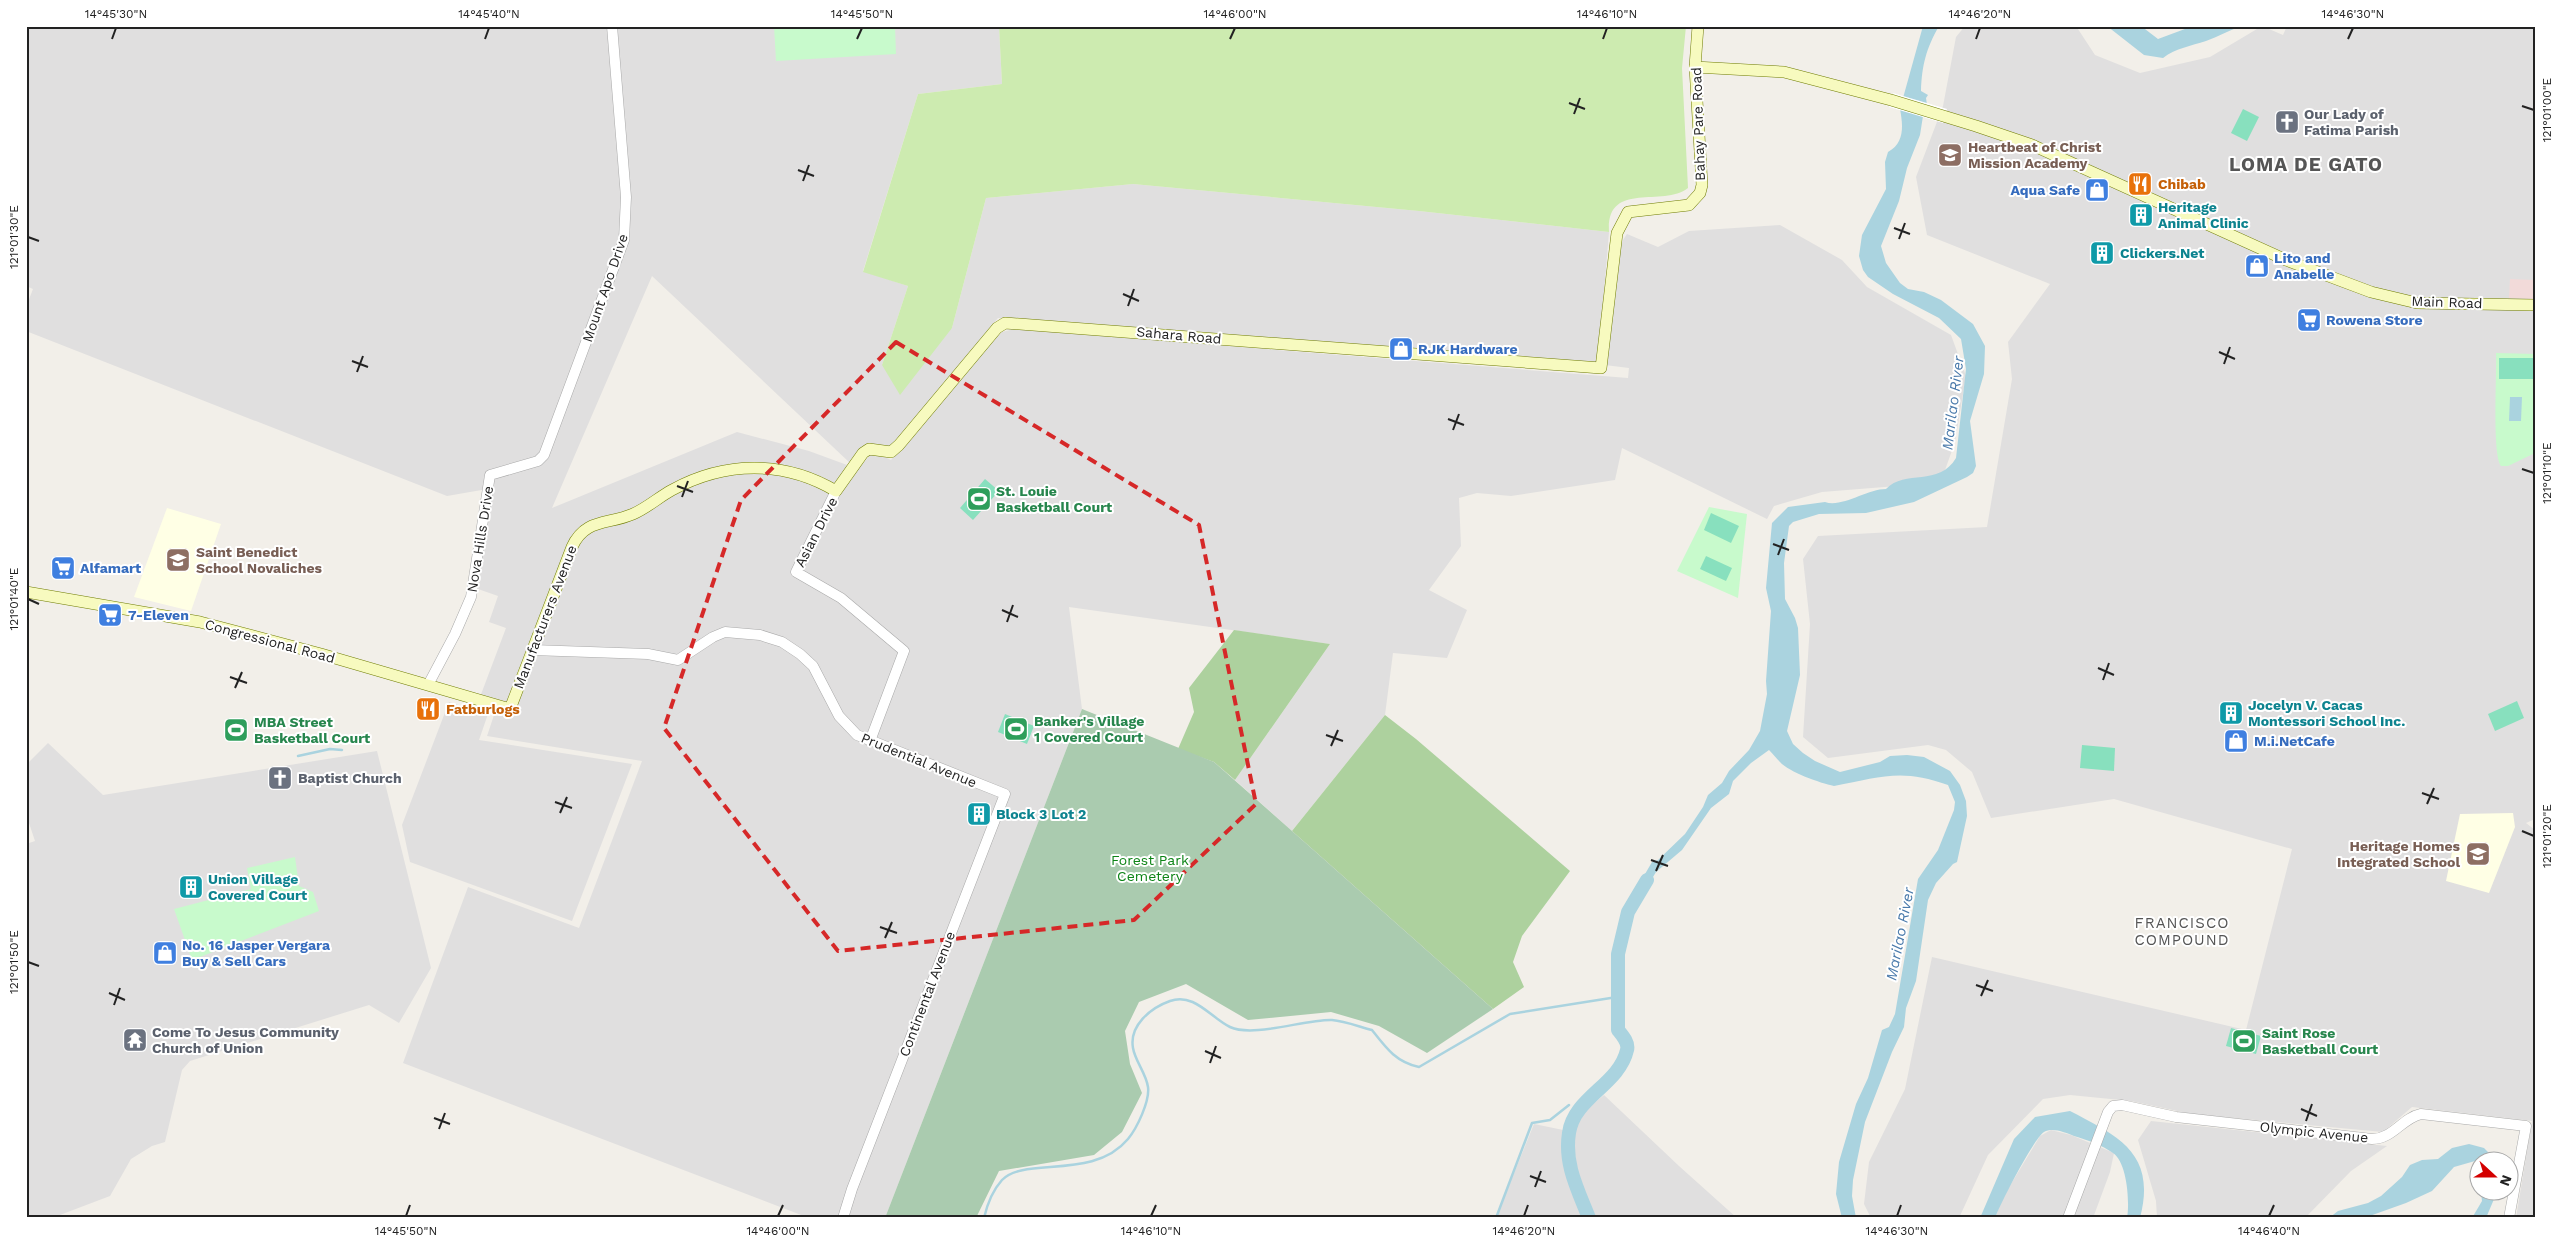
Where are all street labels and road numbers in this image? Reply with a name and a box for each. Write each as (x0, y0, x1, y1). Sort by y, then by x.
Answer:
street label: Bahay Pare Road (1688, 67, 1708, 181)
street label: Mount Apo Drive (579, 232, 631, 344)
street label: Main Road (2411, 293, 2483, 311)
street label: Sahara Road (1136, 323, 1222, 347)
street label: Nova Hills Drive (464, 485, 496, 593)
street label: Asian Drive (792, 494, 840, 570)
street label: Manufacturers Avenue (510, 543, 580, 691)
street label: Congressional Road (203, 616, 337, 666)
street label: Prudential Avenue (859, 729, 979, 791)
street label: Continental Avenue (896, 929, 958, 1059)
street label: Olympic Avenue (2259, 1118, 2369, 1146)

